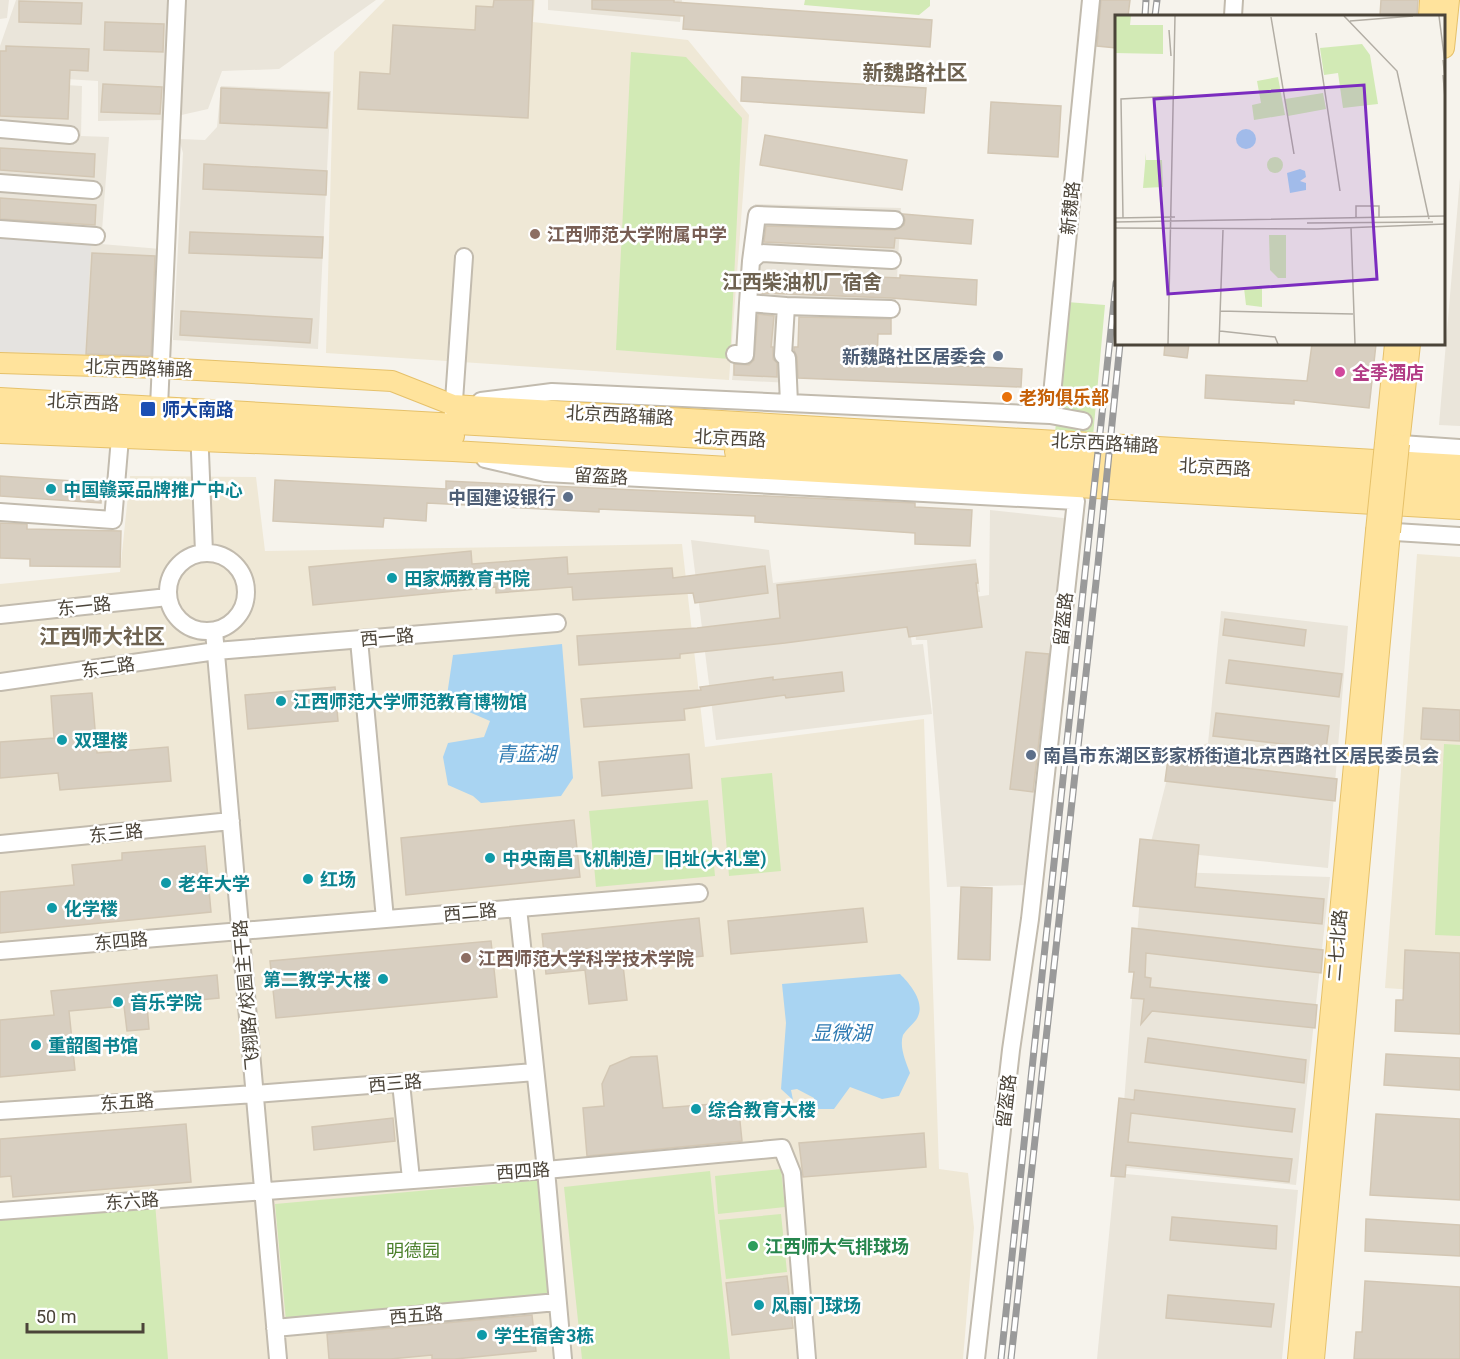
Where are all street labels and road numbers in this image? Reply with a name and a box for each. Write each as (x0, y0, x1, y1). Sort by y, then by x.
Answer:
street label: 新魏路 (1057, 180, 1083, 236)
street label: 北京西路辅路 (85, 356, 193, 380)
street label: 北京西路 (46, 390, 120, 414)
street label: 北京西路辅路 (566, 402, 674, 428)
street label: 北京西路 (693, 426, 767, 450)
street label: 北京西路辅路 (1051, 430, 1159, 456)
street label: 北京西路 (1178, 455, 1252, 479)
street label: 留盔路 (573, 464, 629, 488)
street label: 留盔路 (1050, 591, 1076, 647)
street label: 东一路 (56, 593, 112, 619)
street label: 西一路 (359, 624, 415, 650)
street label: 东二路 (80, 653, 136, 681)
street label: 东三路 (88, 820, 144, 846)
street label: 西二路 (442, 899, 498, 925)
street label: 二七北路 (1323, 908, 1351, 982)
street label: 飞翔路/校园主干路 (229, 919, 263, 1071)
street label: 东四路 (93, 928, 149, 954)
street label: 西三路 (367, 1070, 423, 1096)
street label: 留盔路 (992, 1073, 1020, 1129)
street label: 东五路 (99, 1090, 155, 1114)
street label: 西四路 (495, 1159, 551, 1183)
street label: 东六路 (104, 1189, 160, 1213)
street label: 西五路 (388, 1302, 444, 1328)

